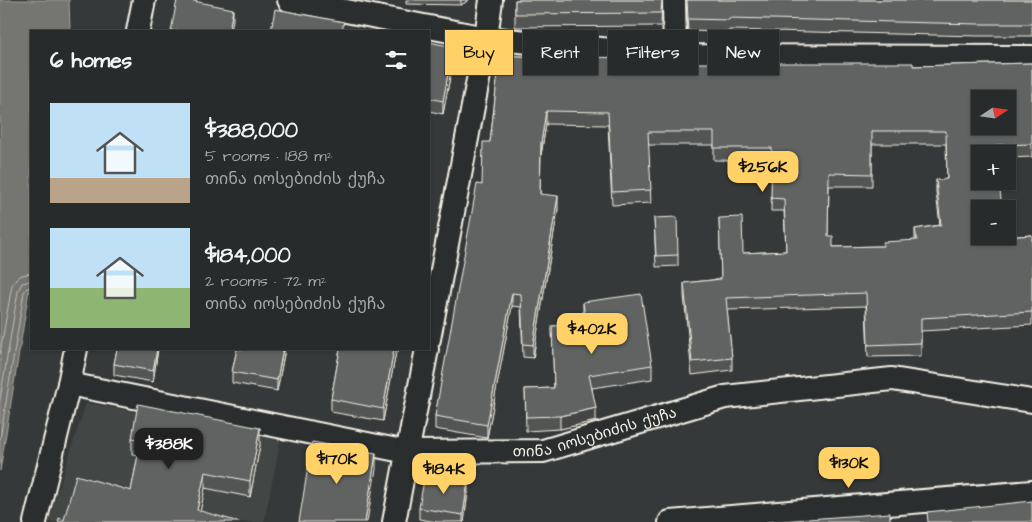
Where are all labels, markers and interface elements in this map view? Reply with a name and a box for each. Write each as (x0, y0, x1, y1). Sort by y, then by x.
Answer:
chip: Buy (445, 30, 513, 75)
chip: Rent (523, 30, 598, 75)
chip: Filters (608, 30, 698, 75)
chip: New (708, 30, 779, 75)
text: 6 homes (50, 46, 132, 75)
icon: filters (382, 46, 410, 74)
north arrow (971, 90, 1016, 135)
map controls (971, 90, 1016, 245)
text: $388,000 (205, 116, 298, 145)
icon: home (90, 123, 150, 183)
text: 5 rooms · 188 m² (205, 145, 333, 167)
button: + (971, 145, 1016, 190)
pin: $256K (728, 150, 798, 193)
text: $256K (738, 156, 788, 178)
text: თინა იოსებიძის ქუჩა (205, 168, 385, 190)
button: − (971, 200, 1016, 245)
text: $184,000 (205, 241, 291, 270)
icon: home (90, 248, 150, 308)
text: 2 rooms · 72 m² (205, 270, 327, 292)
text: თინა იოსებიძის ქუჩა (205, 293, 385, 315)
pin: $402K (557, 312, 627, 355)
text: $402K (568, 318, 616, 340)
street label: თინა იოსებიძის ქუჩა (513, 402, 679, 462)
pin: $388K (134, 428, 204, 470)
text: $388K (145, 433, 193, 455)
pin: $170K (302, 442, 372, 485)
pin: $130K (814, 446, 884, 489)
text: $170K (317, 448, 357, 470)
pin: $184K (409, 452, 479, 495)
text: $130K (830, 452, 868, 474)
text: $184K (423, 458, 465, 480)

